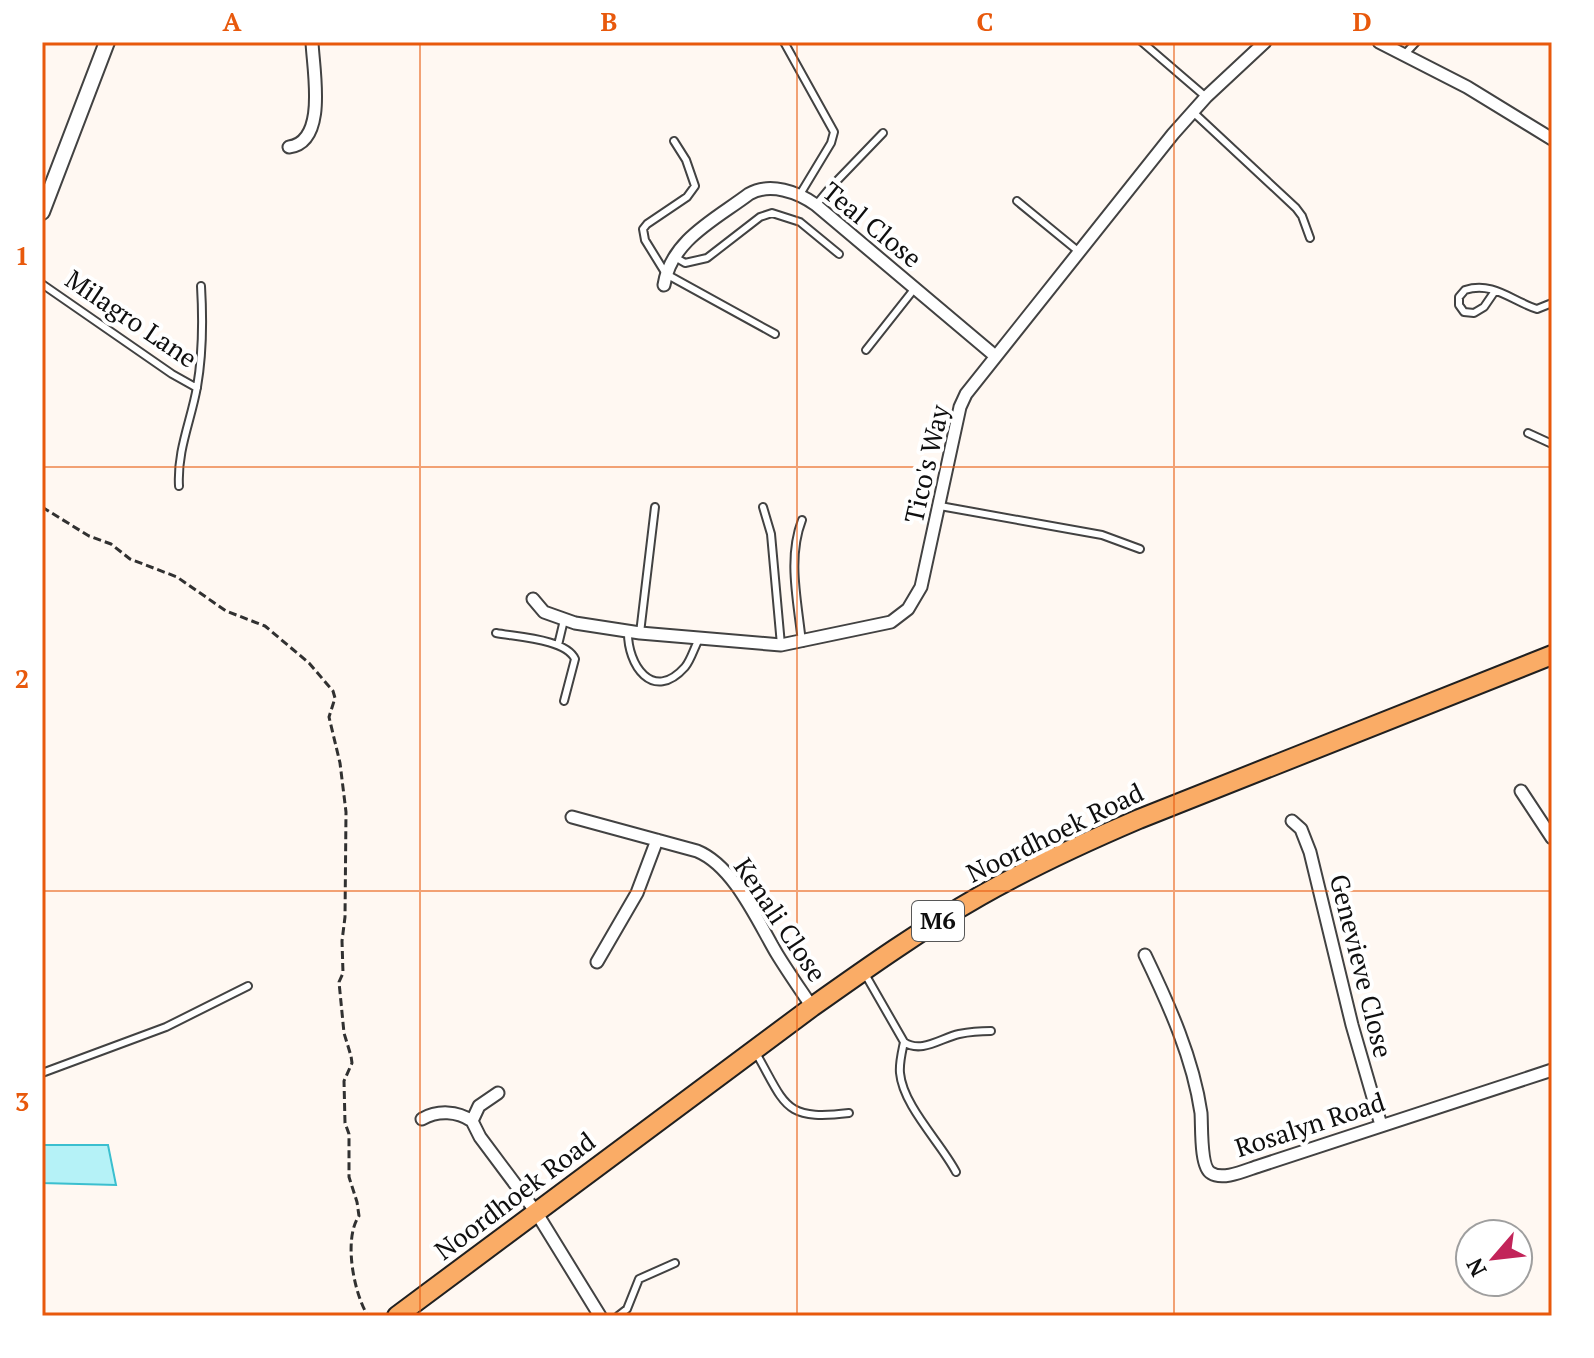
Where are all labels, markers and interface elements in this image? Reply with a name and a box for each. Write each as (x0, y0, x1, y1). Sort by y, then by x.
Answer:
text: A (223, 4, 242, 38)
text: B (601, 4, 617, 38)
text: C (977, 4, 993, 38)
text: D (1352, 4, 1372, 38)
street label: Teal Close (816, 174, 929, 275)
text: 1 (15, 238, 29, 272)
street label: Milagro Lane (59, 262, 204, 375)
street label: Tico's Way (896, 400, 956, 526)
text: 2 (15, 661, 29, 695)
street label: Noordhoek Road (961, 775, 1149, 890)
street label: Kenali Close (727, 851, 835, 988)
street label: Genevieve Close (1323, 870, 1401, 1061)
road number: M6 (912, 901, 964, 941)
text: 3 (15, 1084, 29, 1118)
street label: Rosalyn Road (1230, 1084, 1389, 1164)
street label: Noordhoek Road (427, 1124, 602, 1267)
north arrow (1454, 1218, 1534, 1298)
text: N (1459, 1253, 1493, 1282)

